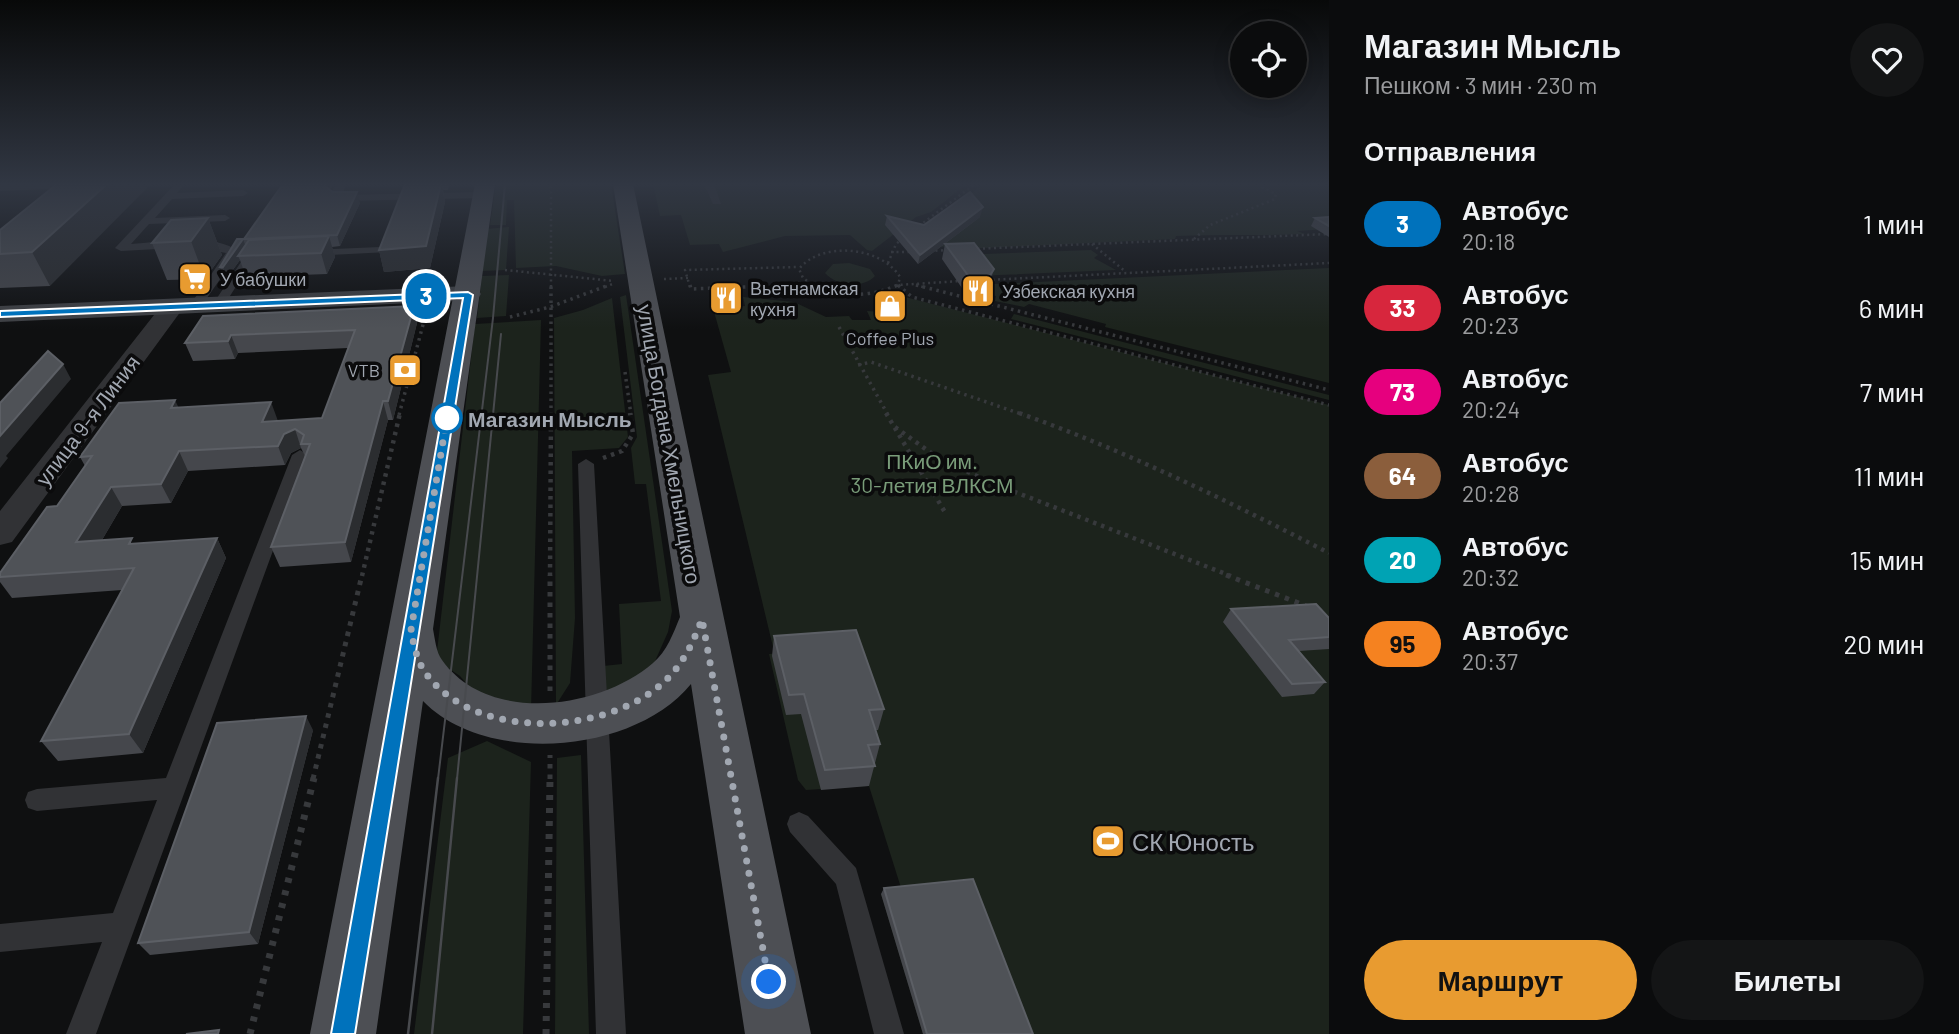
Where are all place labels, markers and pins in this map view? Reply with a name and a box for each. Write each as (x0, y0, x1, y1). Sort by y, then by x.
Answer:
supermarket icon: У бабушки (176, 260, 214, 298)
place label: У бабушки (220, 268, 306, 290)
restaurant icon: Узбекская кухня (959, 272, 997, 310)
place label: Вьетнамская кухня (750, 277, 858, 320)
restaurant icon: Вьетнамская кухня (707, 279, 745, 317)
place label: Узбекская кухня (1002, 280, 1135, 302)
shop icon: Coffee Plus (871, 287, 909, 325)
place label: Coffee Plus (846, 327, 934, 349)
bank icon: VTB (386, 351, 424, 389)
place label: VTB (348, 359, 380, 381)
marker: Магазин Мысль (432, 403, 462, 433)
place label: Магазин Мысль (468, 406, 632, 431)
sports icon: СК Юность (1089, 822, 1127, 860)
place label: СК Юность (1132, 827, 1254, 856)

